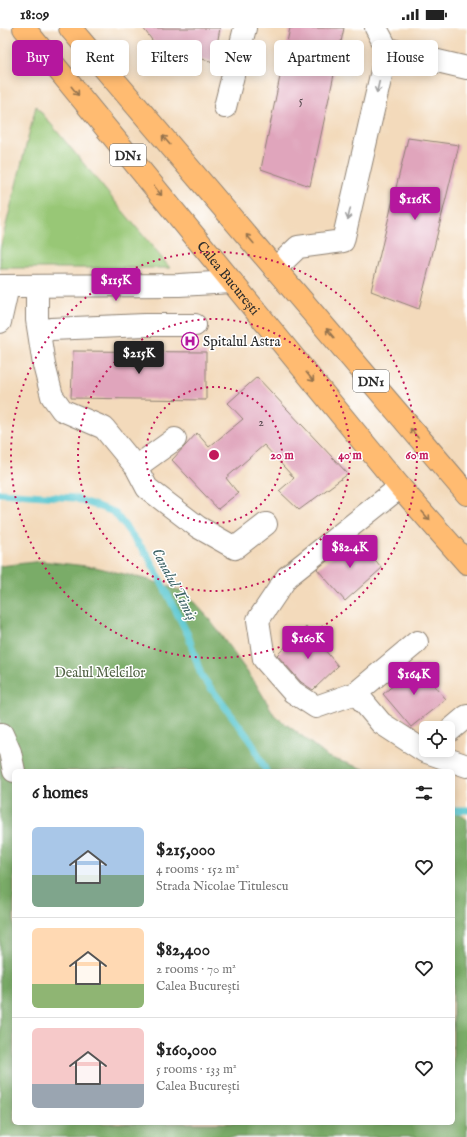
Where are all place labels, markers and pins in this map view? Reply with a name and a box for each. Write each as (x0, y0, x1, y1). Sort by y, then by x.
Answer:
pin: $116K (387, 187, 443, 221)
pin: $115K (88, 268, 144, 302)
hospital icon: Spitalul Astra (180, 331, 200, 351)
place label: Spitalul Astra (203, 333, 282, 351)
pin: $215K (111, 341, 167, 375)
centre of rings (207, 448, 221, 462)
pin: $82.4K (317, 535, 383, 569)
pin: $160K (280, 626, 336, 660)
pin: $164K (386, 662, 442, 696)

